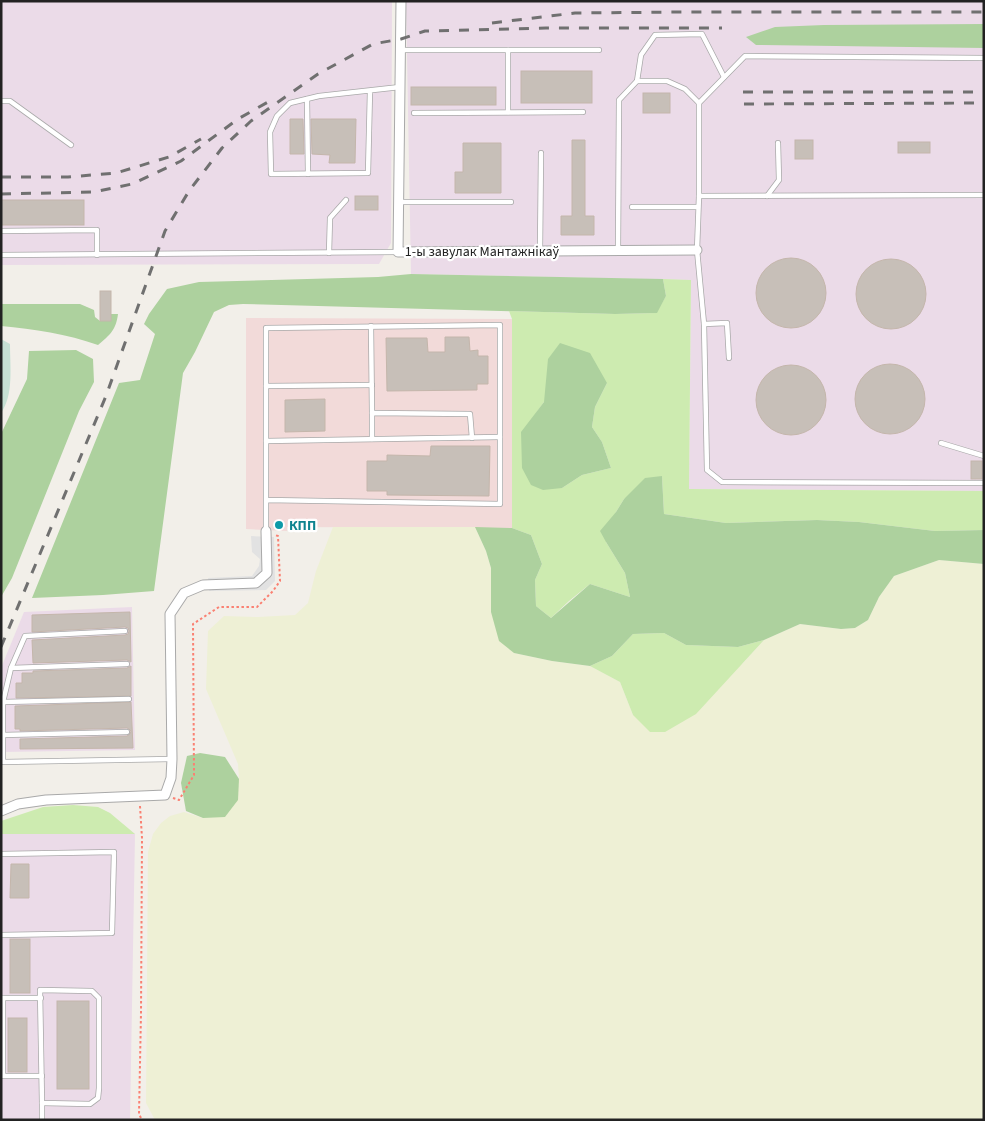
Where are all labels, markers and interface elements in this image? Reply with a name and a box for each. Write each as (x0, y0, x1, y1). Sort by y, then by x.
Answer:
street label: 1-ы завулак Мантажнікаў (405, 242, 560, 262)
place label: КПП (289, 516, 316, 536)
marker: КПП (273, 519, 285, 531)

